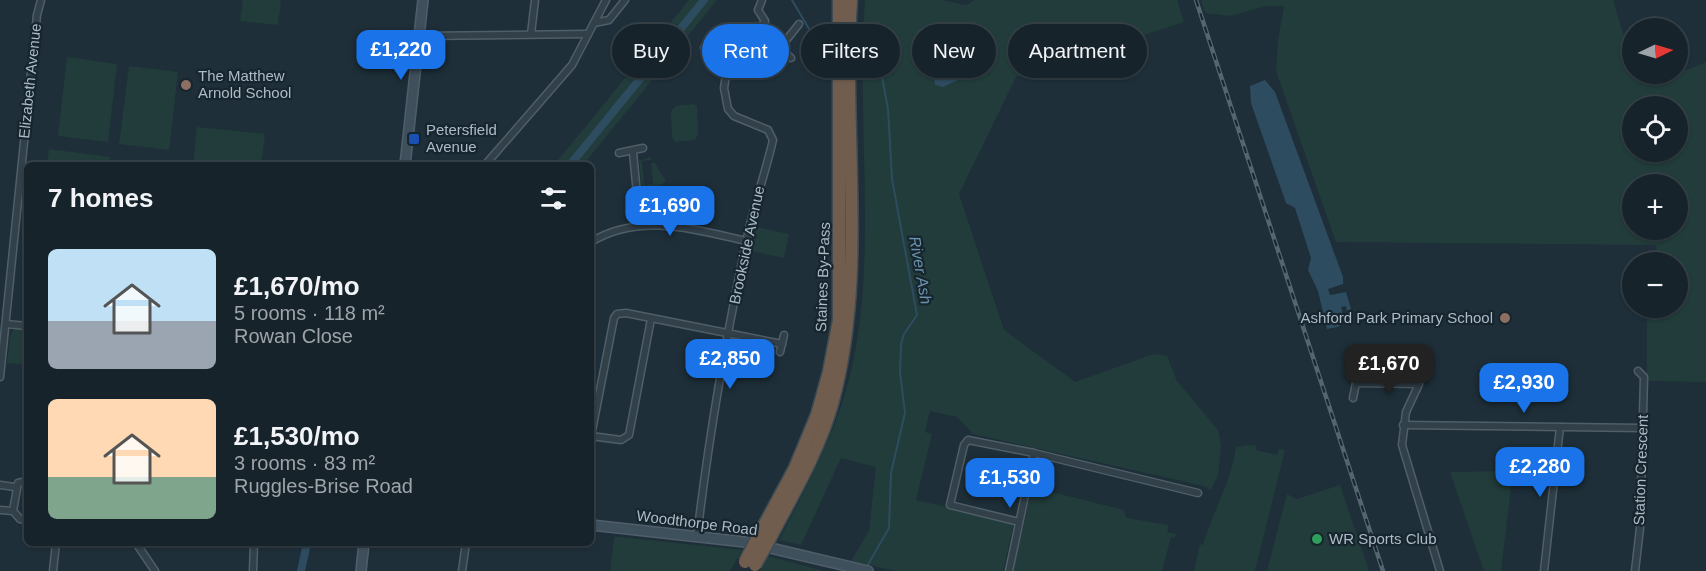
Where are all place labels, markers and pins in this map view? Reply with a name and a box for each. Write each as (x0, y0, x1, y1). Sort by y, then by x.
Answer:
pin: £1,220 (352, 30, 450, 81)
place label: The Matthew Arnold School (198, 67, 291, 101)
marker: The Matthew Arnold School (179, 78, 193, 92)
place label: Petersfield Avenue (426, 121, 497, 155)
marker: Petersfield Avenue (407, 132, 421, 146)
pin: £1,690 (621, 186, 719, 237)
place label: Ashford Park Primary School (1300, 309, 1493, 326)
marker: Ashford Park Primary School (1498, 311, 1512, 325)
pin: £2,850 (681, 339, 779, 390)
pin: £1,670 (1340, 344, 1438, 395)
pin: £2,930 (1475, 363, 1573, 414)
pin: £2,280 (1491, 447, 1589, 498)
pin: £1,530 (961, 458, 1059, 509)
place label: WR Sports Club (1329, 530, 1437, 547)
marker: WR Sports Club (1310, 532, 1324, 546)

